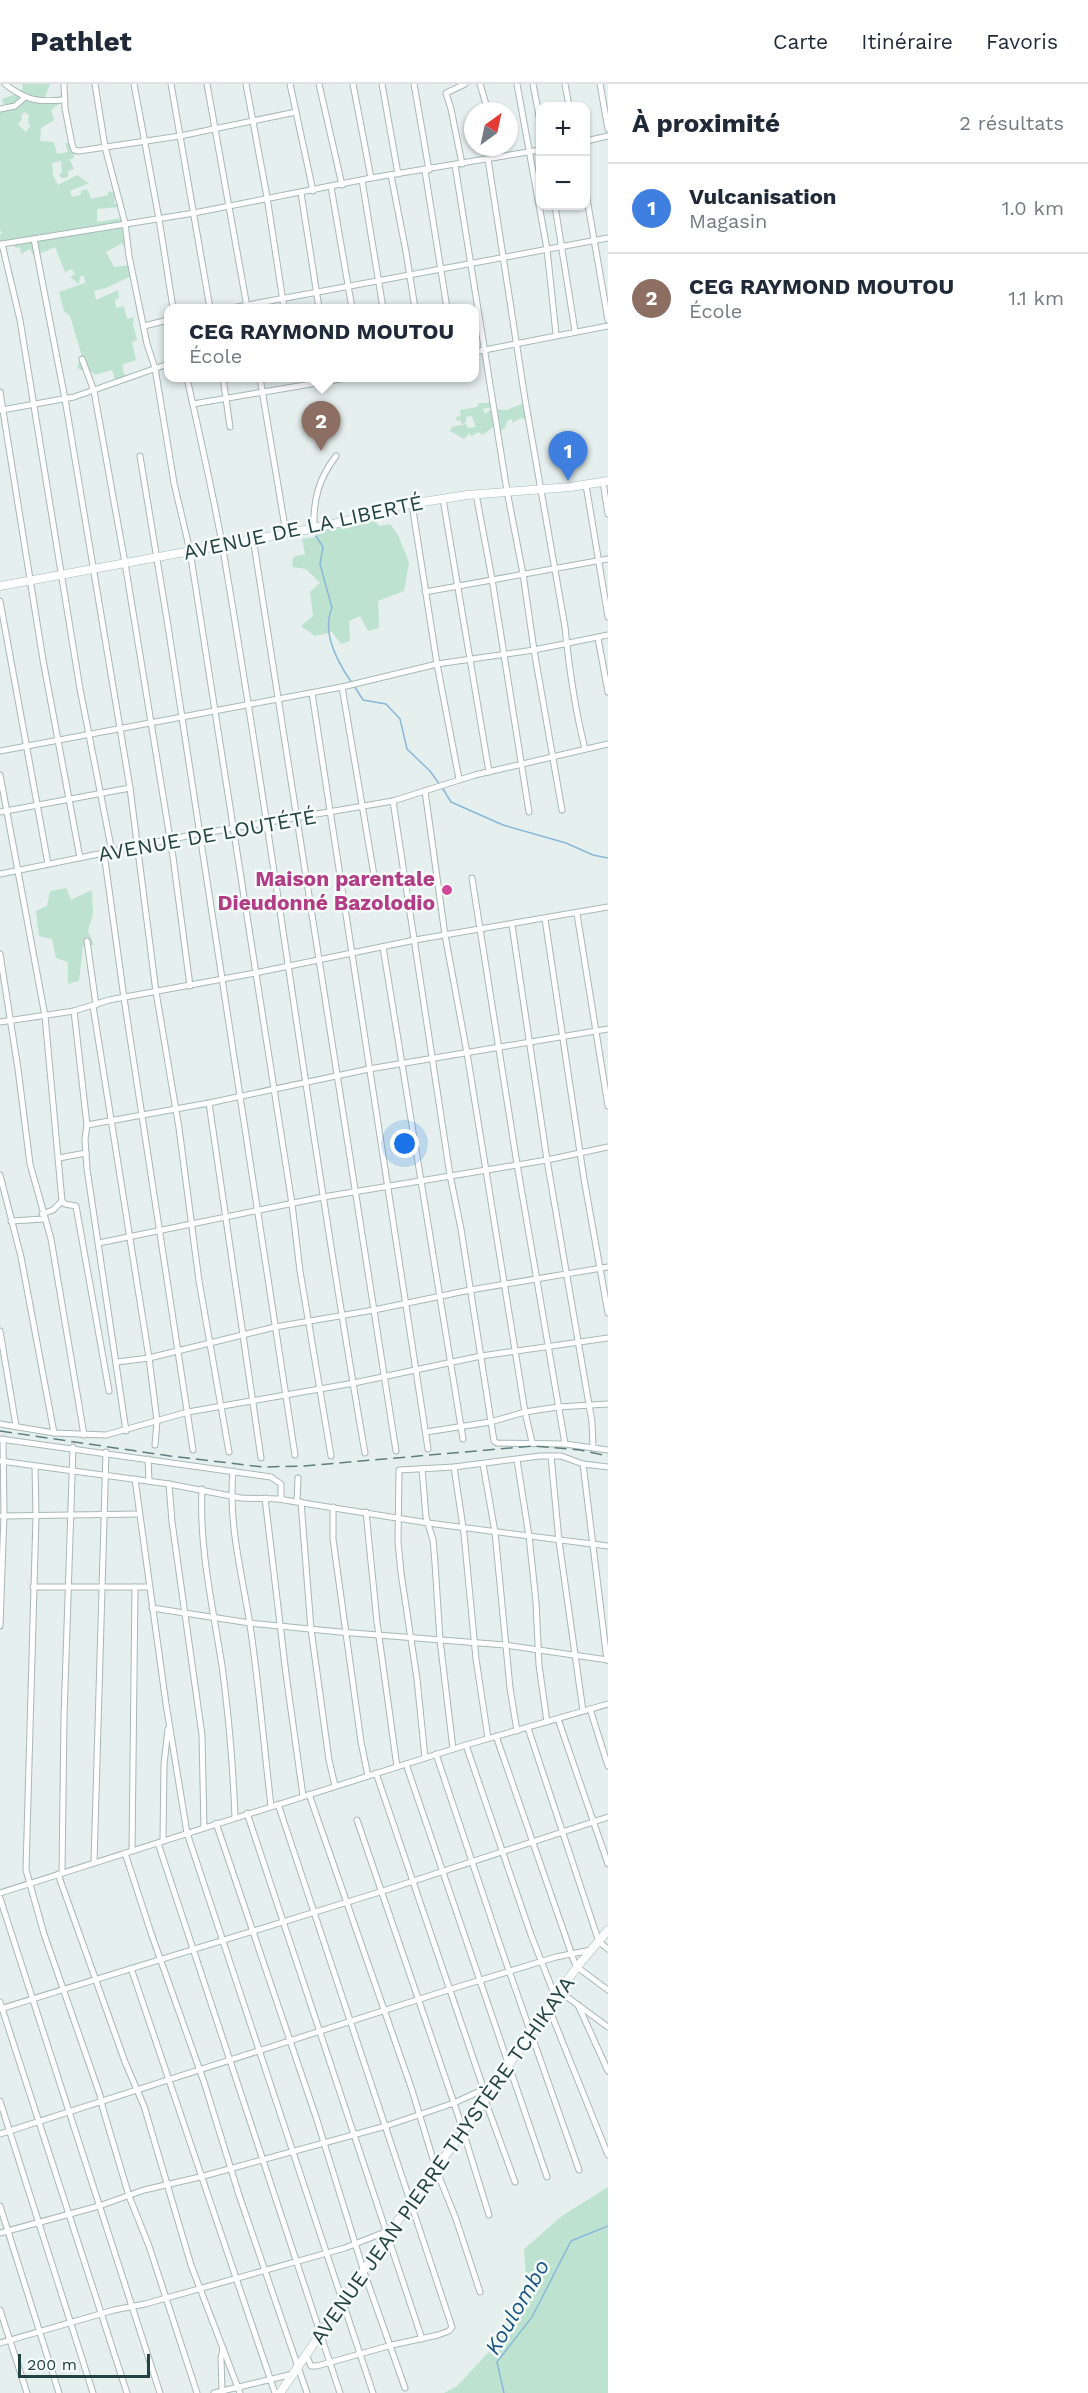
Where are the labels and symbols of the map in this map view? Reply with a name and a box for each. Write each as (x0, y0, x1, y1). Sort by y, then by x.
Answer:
north arrow (464, 102, 518, 156)
pin: 2 (302, 402, 340, 451)
pin: 1 (548, 432, 588, 481)
street label: AVENUE DE LA LIBERTÉ (181, 489, 425, 565)
street label: AVENUE DE LOUTÉTÉ (96, 804, 318, 866)
place label: Maison parentale Dieudonné Bazolodio (218, 866, 435, 915)
marker: Maison parentale Dieudonné Bazolodio (440, 883, 454, 897)
your location (390, 1129, 419, 1158)
street label: AVENUE JEAN PIERRE THYSTÈRE TCHIKAYA (305, 1971, 580, 2349)
water label: Koulombo (480, 2255, 554, 2359)
scale bar (18, 2351, 150, 2378)

